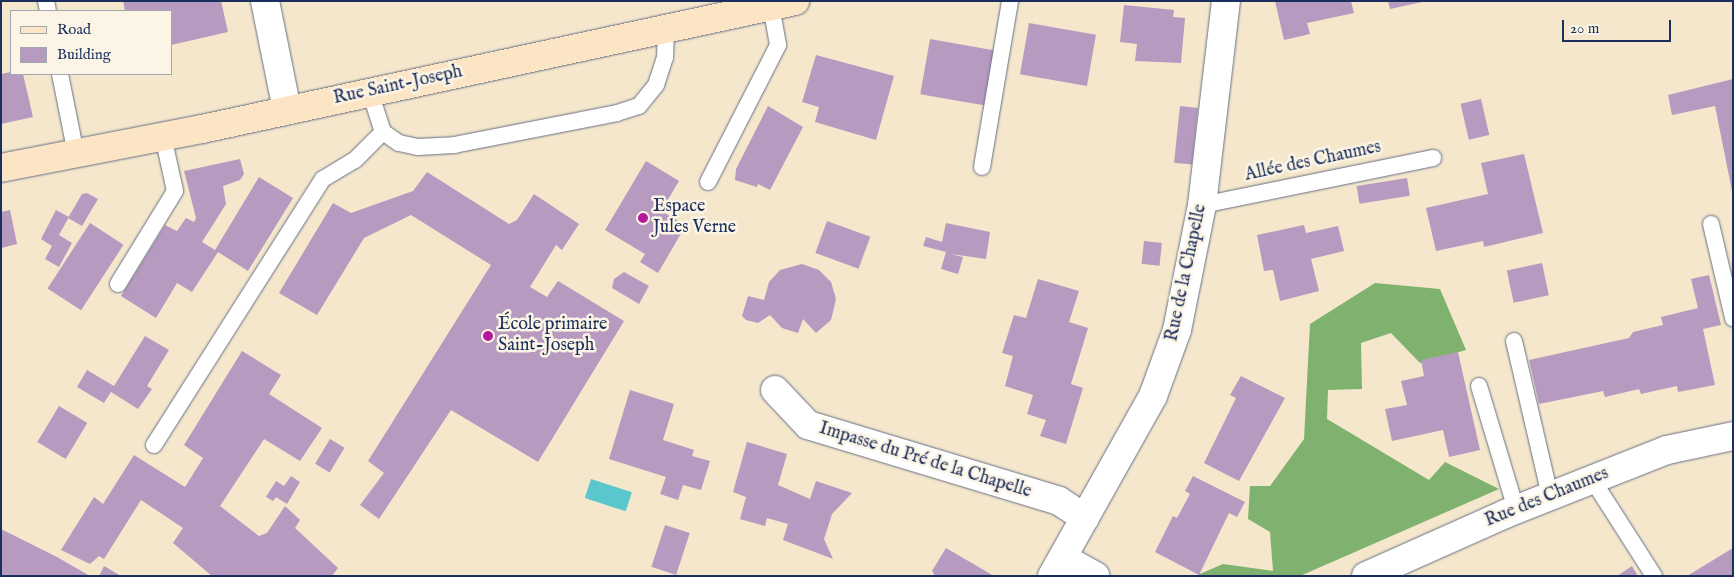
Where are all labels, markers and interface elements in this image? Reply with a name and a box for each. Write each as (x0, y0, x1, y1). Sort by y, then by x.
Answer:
legend (10, 10, 172, 75)
scale bar (1564, 10, 1673, 42)
text: 20 m (1570, 19, 1599, 38)
text: Road (57, 20, 91, 39)
text: Building (57, 45, 111, 64)
street label: Rue Saint-Joseph (331, 62, 465, 110)
street label: Allée des Chaumes (1243, 137, 1383, 187)
place label: Espace Jules Verne (653, 197, 736, 240)
street label: Rue de la Chapelle (1162, 202, 1212, 344)
marker: Espace Jules Verne (637, 212, 649, 224)
place label: École primaire Saint-Joseph (498, 315, 607, 358)
marker: École primaire Saint-Joseph (482, 330, 494, 342)
street label: Impasse du Pré de la Chapelle (816, 418, 1034, 504)
street label: Rue des Chaumes (1482, 463, 1612, 533)

